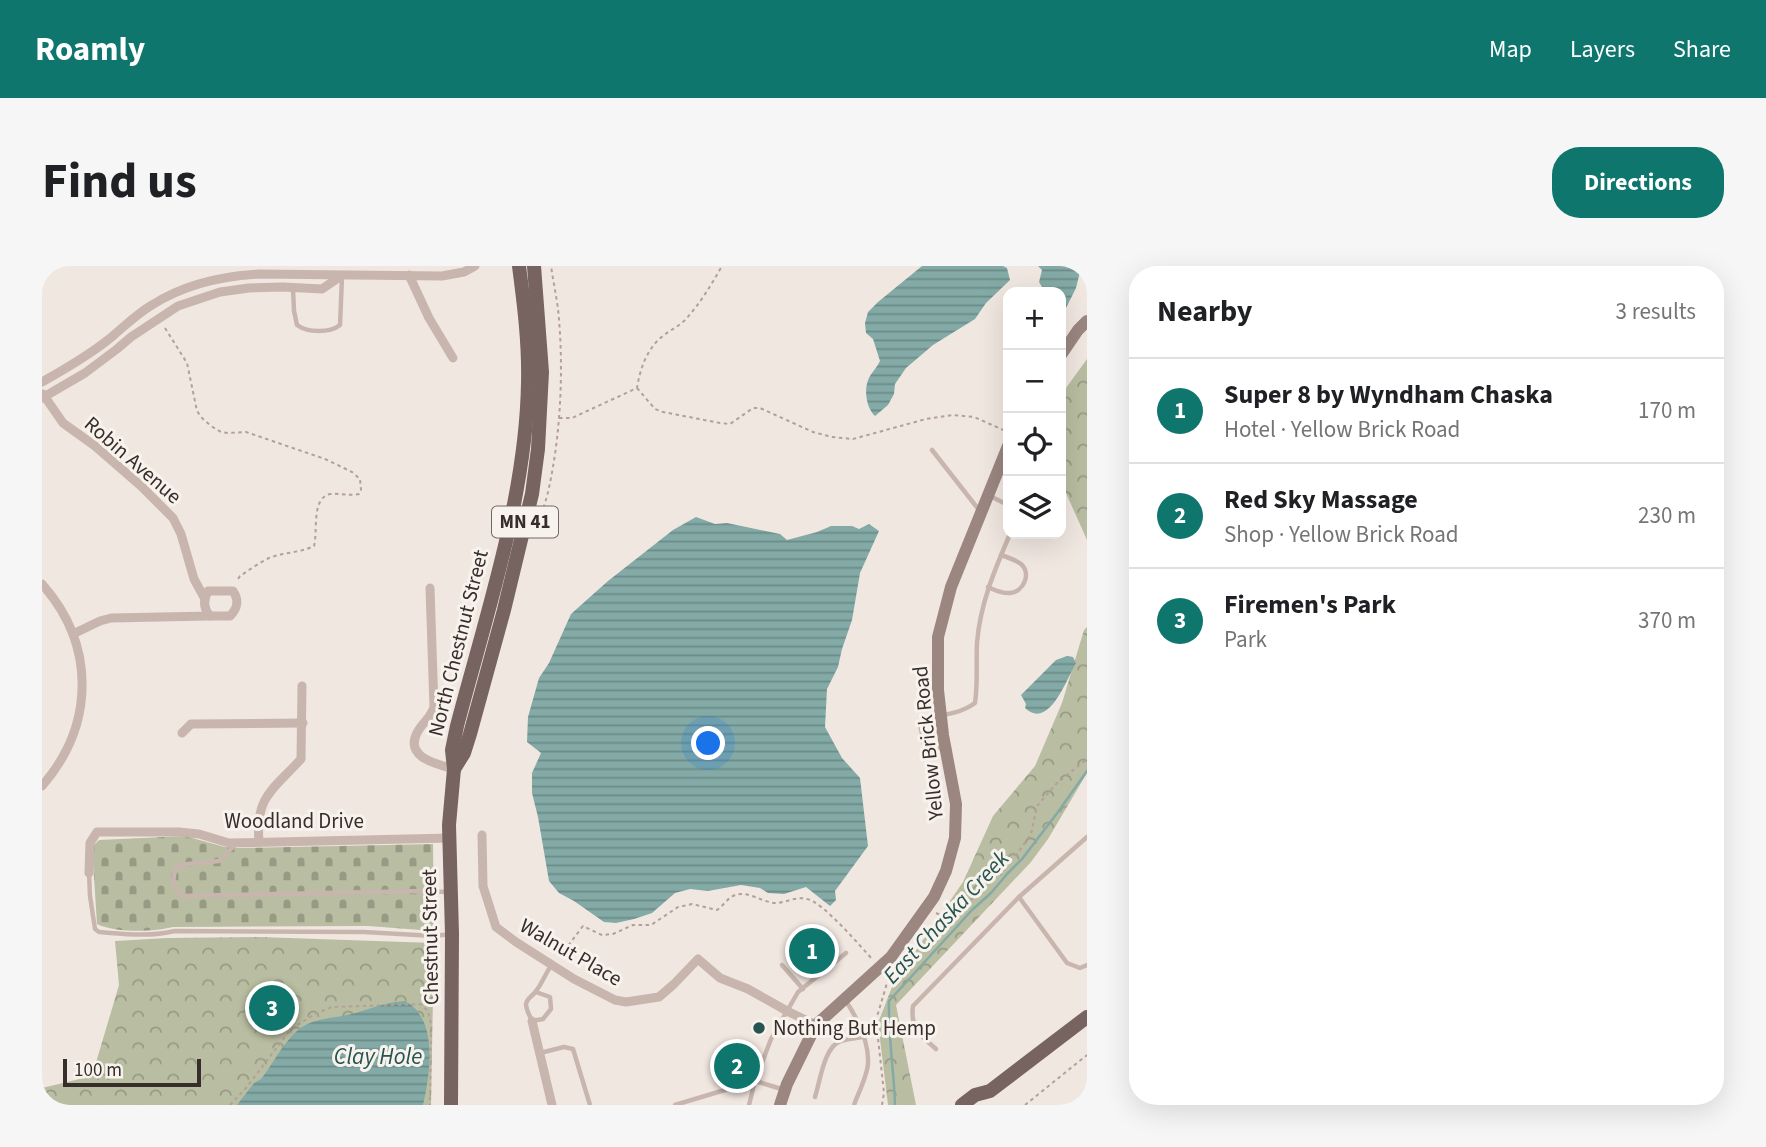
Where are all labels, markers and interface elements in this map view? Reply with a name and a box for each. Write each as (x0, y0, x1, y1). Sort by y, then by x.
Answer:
text: Roamly (35, 26, 145, 73)
text: Map (1489, 32, 1532, 67)
text: Layers (1570, 32, 1635, 67)
text: Share (1673, 32, 1731, 67)
text: Find us (42, 147, 197, 217)
button: Directions (1552, 147, 1724, 218)
map controls (1003, 287, 1066, 539)
button: + (1003, 287, 1066, 350)
text: Nearby (1157, 290, 1252, 333)
text: 3 results (1616, 295, 1696, 328)
button: − (1003, 350, 1066, 413)
text: Super 8 by Wyndham Chaska (1224, 376, 1553, 413)
text: 1 (1174, 394, 1186, 427)
text: 170 m (1638, 394, 1696, 427)
street label: Robin Avenue (78, 409, 188, 511)
button: locate (1003, 413, 1066, 476)
text: Hotel · Yellow Brick Road (1224, 413, 1460, 446)
button: layers (1003, 476, 1066, 539)
text: Red Sky Massage (1224, 481, 1418, 518)
text: 2 (1174, 499, 1186, 532)
text: 230 m (1638, 499, 1696, 532)
road number: MN 41 (492, 506, 558, 538)
text: Shop · Yellow Brick Road (1224, 518, 1459, 551)
street label: North Chestnut Street (420, 547, 496, 739)
text: Firemen's Park (1224, 586, 1396, 623)
text: 3 (1174, 604, 1186, 637)
text: 370 m (1638, 604, 1696, 637)
text: Park (1224, 623, 1267, 656)
street label: Yellow Brick Road (905, 664, 951, 823)
your location (691, 726, 725, 760)
street label: Woodland Drive (224, 806, 364, 836)
water label: East Chaska Creek (875, 842, 1018, 991)
street label: Chestnut Street (414, 869, 446, 1005)
street label: Walnut Place (514, 911, 628, 993)
pin: 1 (789, 925, 835, 977)
pin: 3 (249, 982, 295, 1034)
place label: Nothing But Hemp (773, 1013, 936, 1043)
marker: Nothing But Hemp (751, 1020, 767, 1036)
water label: Clay Hole (334, 1040, 422, 1073)
pin: 2 (714, 1040, 760, 1092)
scale bar (63, 1056, 201, 1088)
text: 100 m (74, 1057, 122, 1084)

